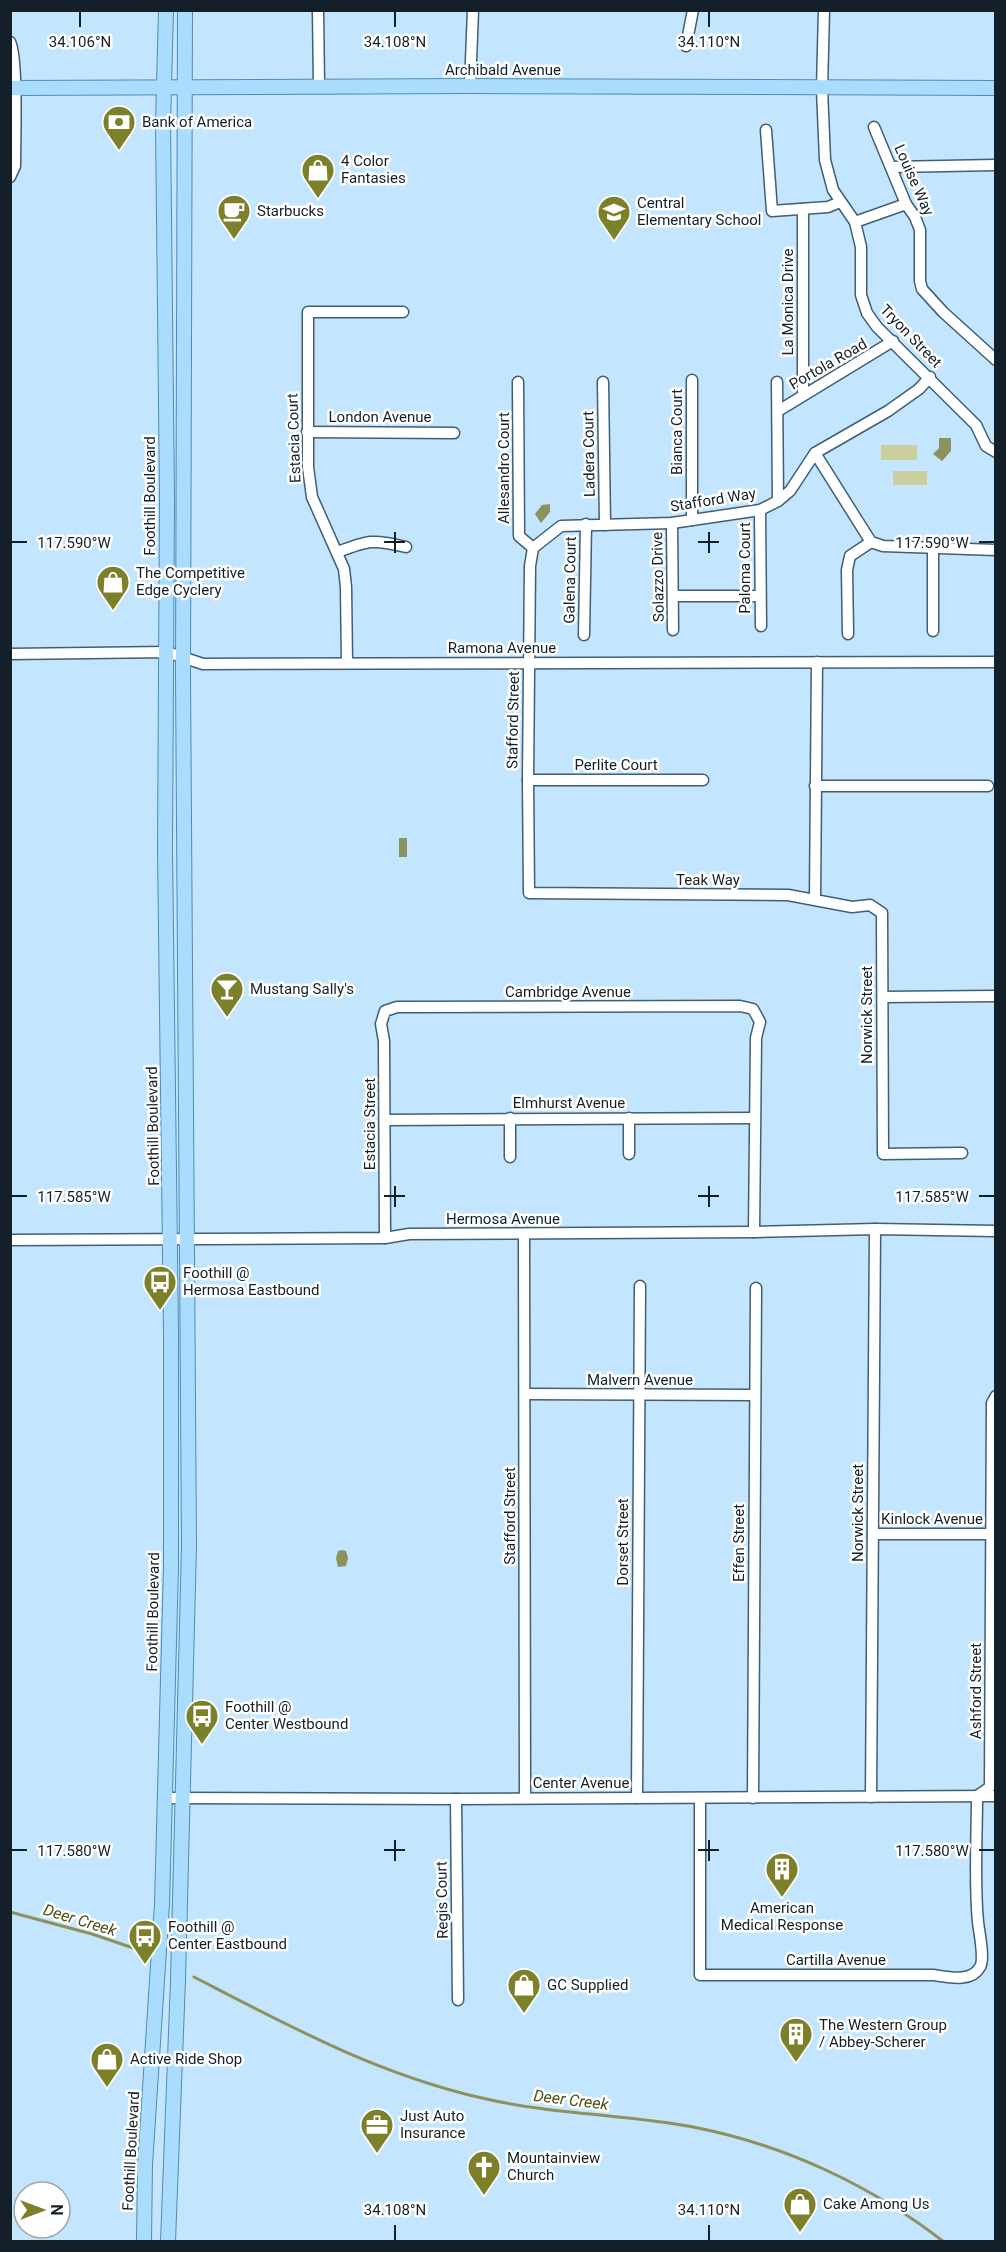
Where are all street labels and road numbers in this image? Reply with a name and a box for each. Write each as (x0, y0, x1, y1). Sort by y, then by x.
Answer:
street label: Archibald Avenue (445, 61, 561, 79)
street label: Louise Way (890, 142, 938, 218)
street label: La Monica Drive (779, 248, 797, 355)
street label: Tryon Street (876, 301, 946, 371)
street label: Portola Road (786, 335, 870, 393)
street label: Bianca Court (668, 389, 686, 475)
street label: Estacia Court (283, 393, 305, 483)
street label: London Avenue (329, 408, 432, 426)
street label: Ladera Court (579, 411, 599, 497)
street label: Allesandro Court (495, 412, 513, 524)
street label: Foothill Boulevard (141, 436, 159, 556)
street label: Stafford Way (669, 484, 757, 516)
street label: Paloma Court (736, 522, 754, 614)
street label: Solazzo Drive (648, 532, 668, 622)
street label: Galena Court (560, 536, 580, 624)
street label: Ramona Avenue (448, 639, 556, 657)
street label: Stafford Street (503, 671, 523, 769)
street label: Perlite Court (574, 756, 658, 774)
street label: Teak Way (676, 871, 740, 889)
street label: Norwick Street (858, 966, 876, 1064)
street label: Cambridge Avenue (505, 983, 631, 1001)
street label: Foothill Boulevard (143, 1066, 163, 1186)
street label: Estacia Street (361, 1078, 379, 1170)
street label: Elmhurst Avenue (513, 1094, 625, 1112)
street label: Hermosa Avenue (446, 1210, 560, 1228)
street label: Malvern Avenue (587, 1371, 693, 1389)
street label: Norwick Street (849, 1464, 867, 1562)
street label: Stafford Street (501, 1467, 519, 1565)
street label: Dorset Street (614, 1498, 632, 1586)
street label: Effen Street (730, 1504, 748, 1582)
street label: Kinlock Avenue (881, 1510, 983, 1528)
street label: Foothill Boulevard (143, 1552, 163, 1672)
street label: Ashford Street (967, 1643, 985, 1739)
street label: Center Avenue (533, 1774, 629, 1792)
street label: Regis Court (432, 1861, 452, 1939)
street label: Cartilla Avenue (786, 1951, 886, 1969)
street label: Foothill Boulevard (119, 2091, 143, 2211)

